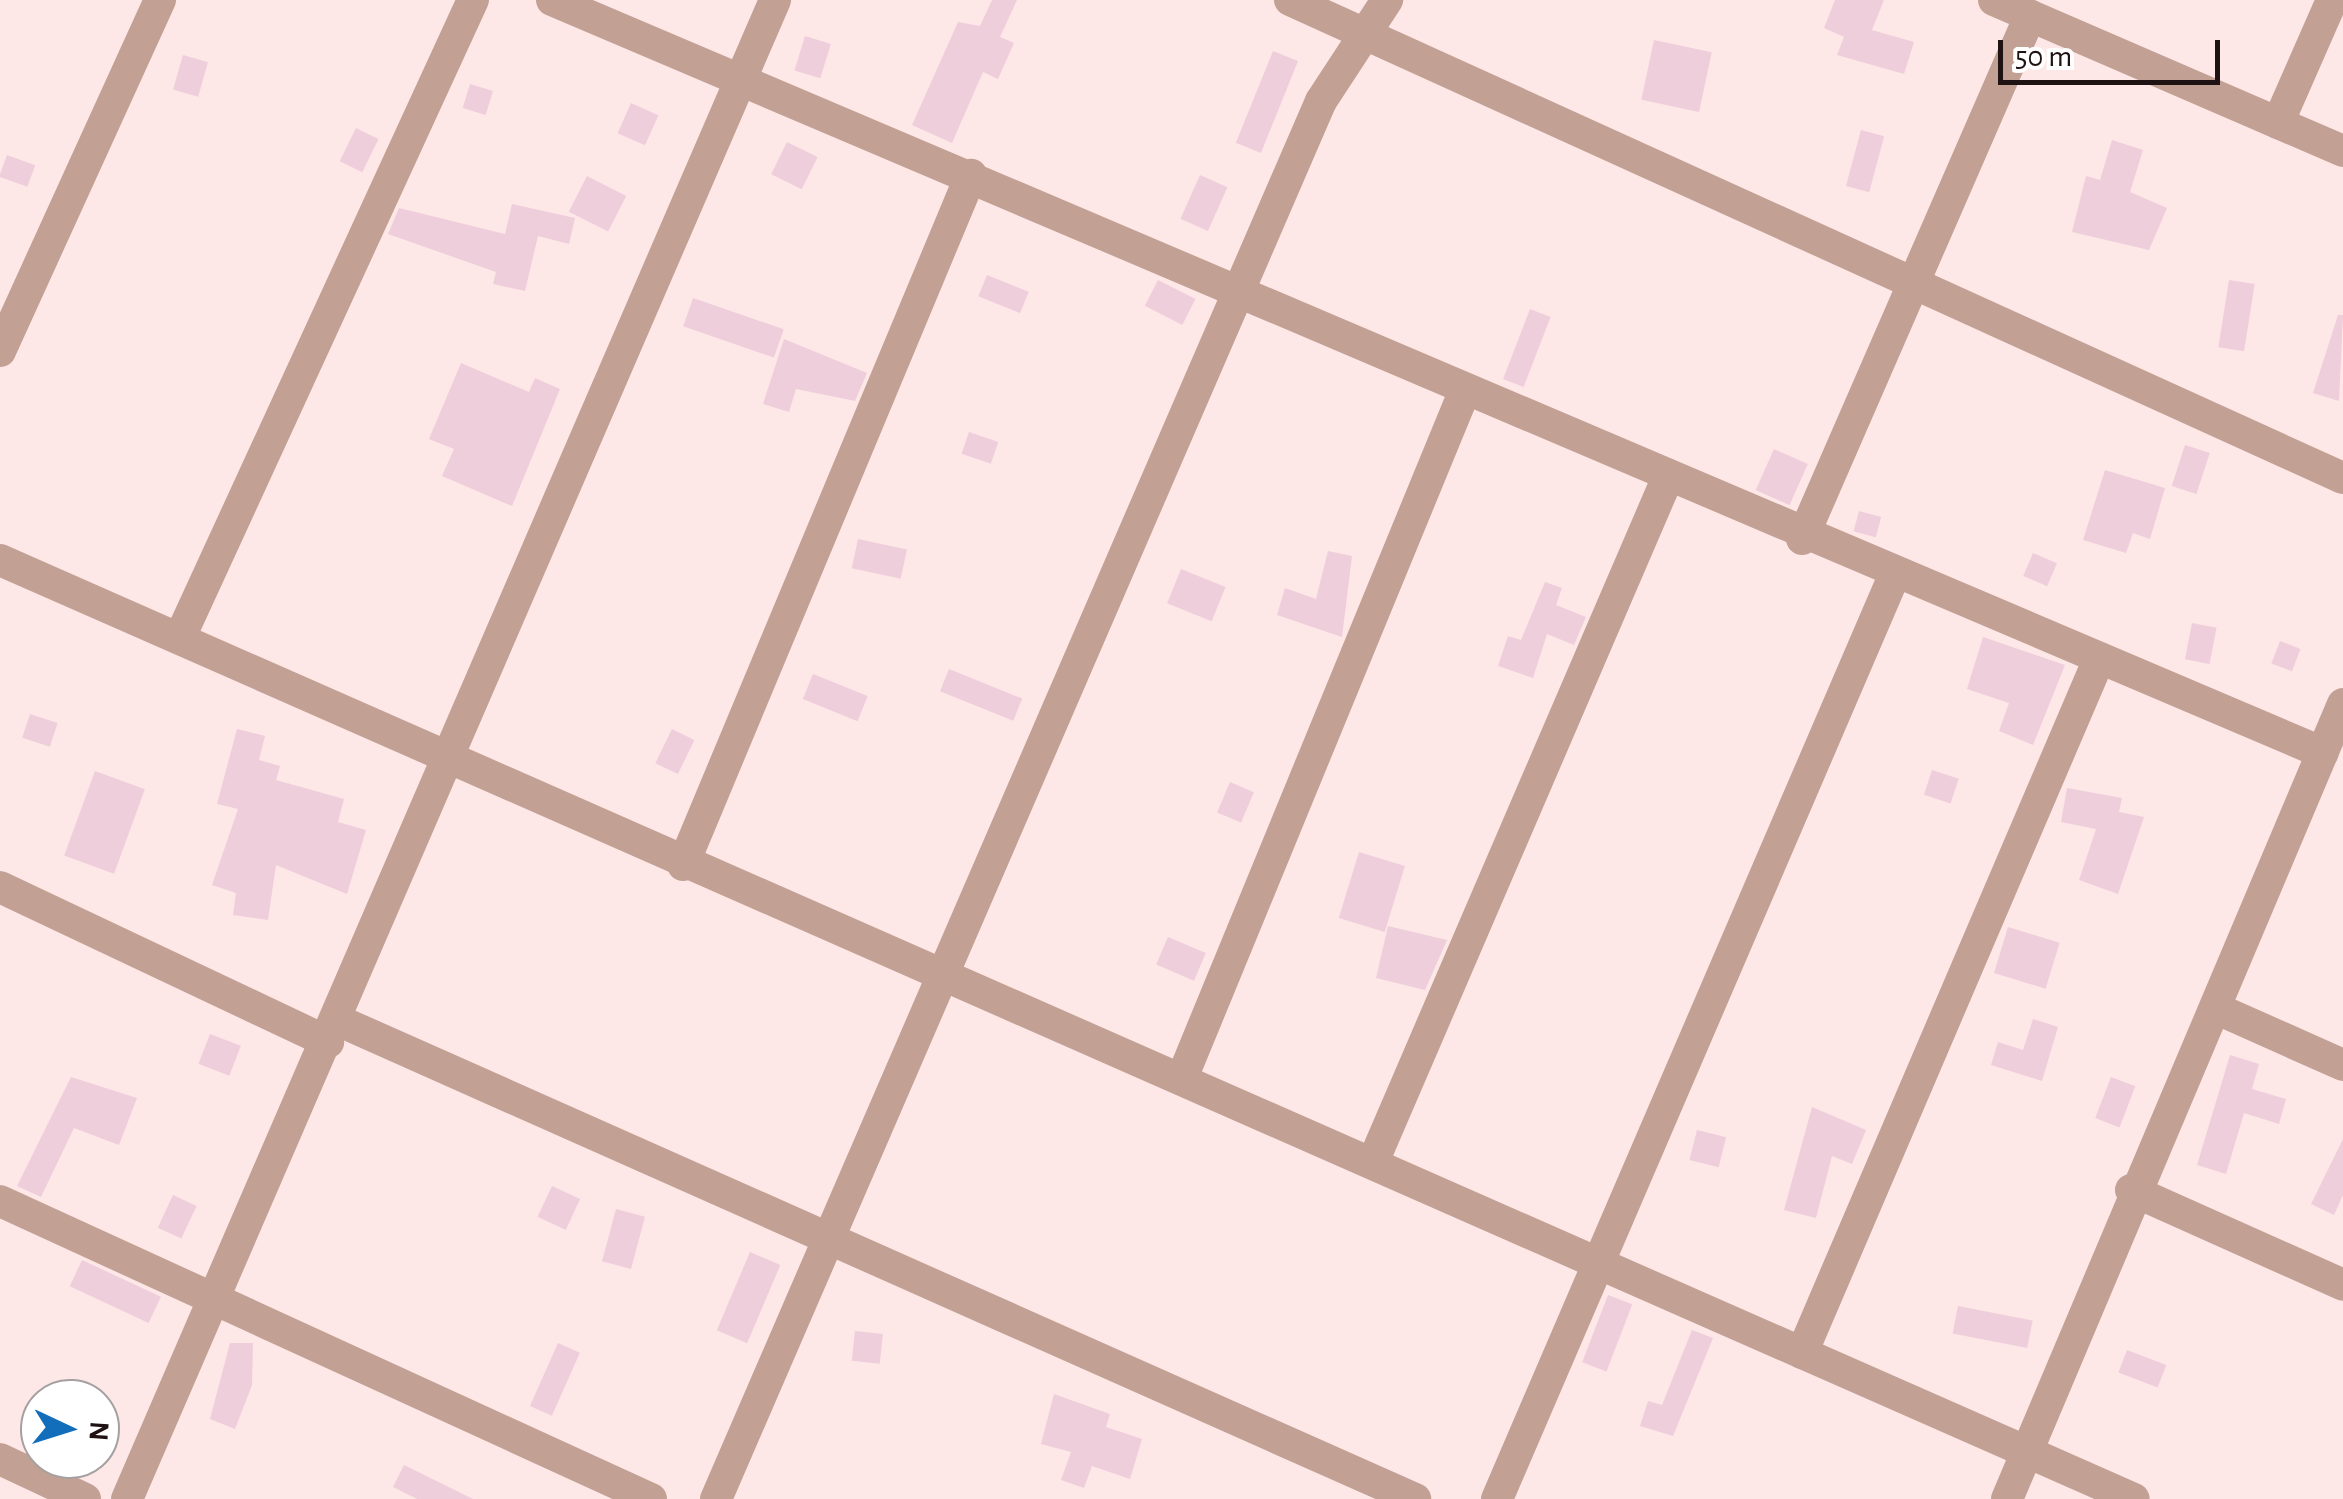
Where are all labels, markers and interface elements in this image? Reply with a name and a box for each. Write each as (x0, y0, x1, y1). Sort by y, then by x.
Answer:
scale bar (2003, 20, 2226, 82)
text: 50 m (2015, 42, 2072, 72)
north arrow (20, 1379, 120, 1479)
text: N (83, 1420, 113, 1442)

